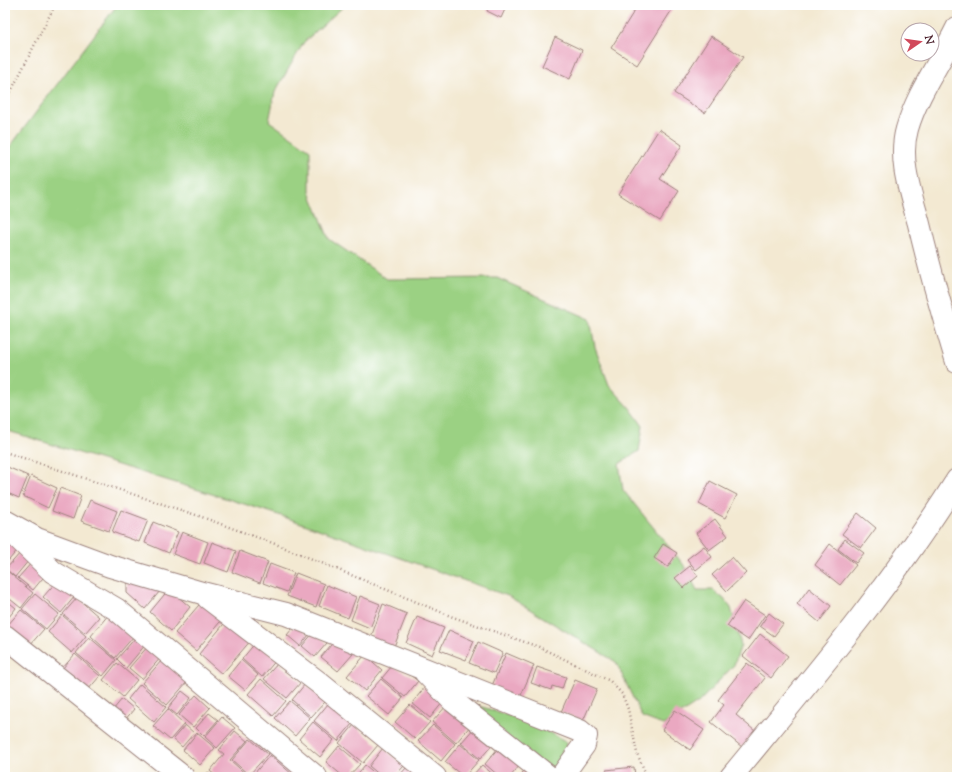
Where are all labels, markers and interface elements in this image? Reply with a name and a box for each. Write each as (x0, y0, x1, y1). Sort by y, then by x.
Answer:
north arrow (900, 22, 940, 62)
text: N (920, 33, 938, 46)

